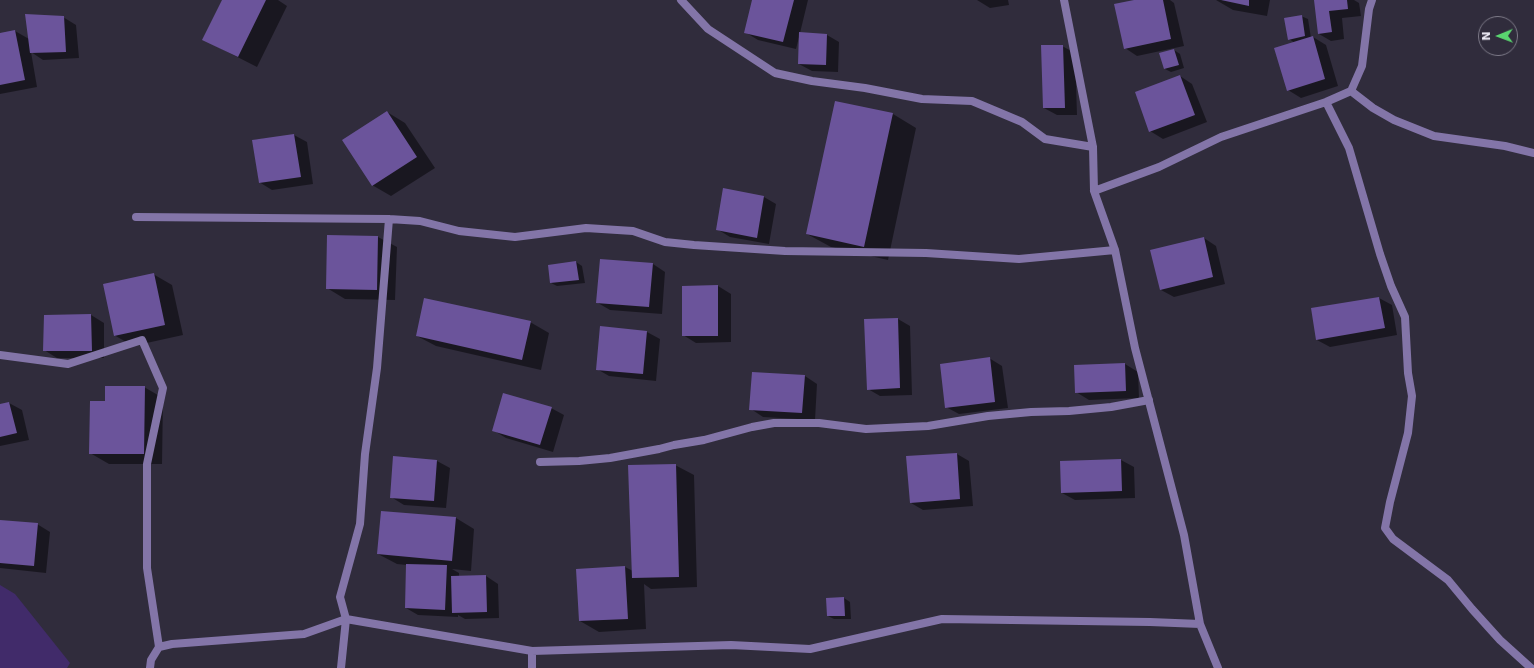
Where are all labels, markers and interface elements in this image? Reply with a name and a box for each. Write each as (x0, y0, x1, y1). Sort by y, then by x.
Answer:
north arrow (1478, 16, 1518, 56)
text: N (1480, 31, 1493, 41)

